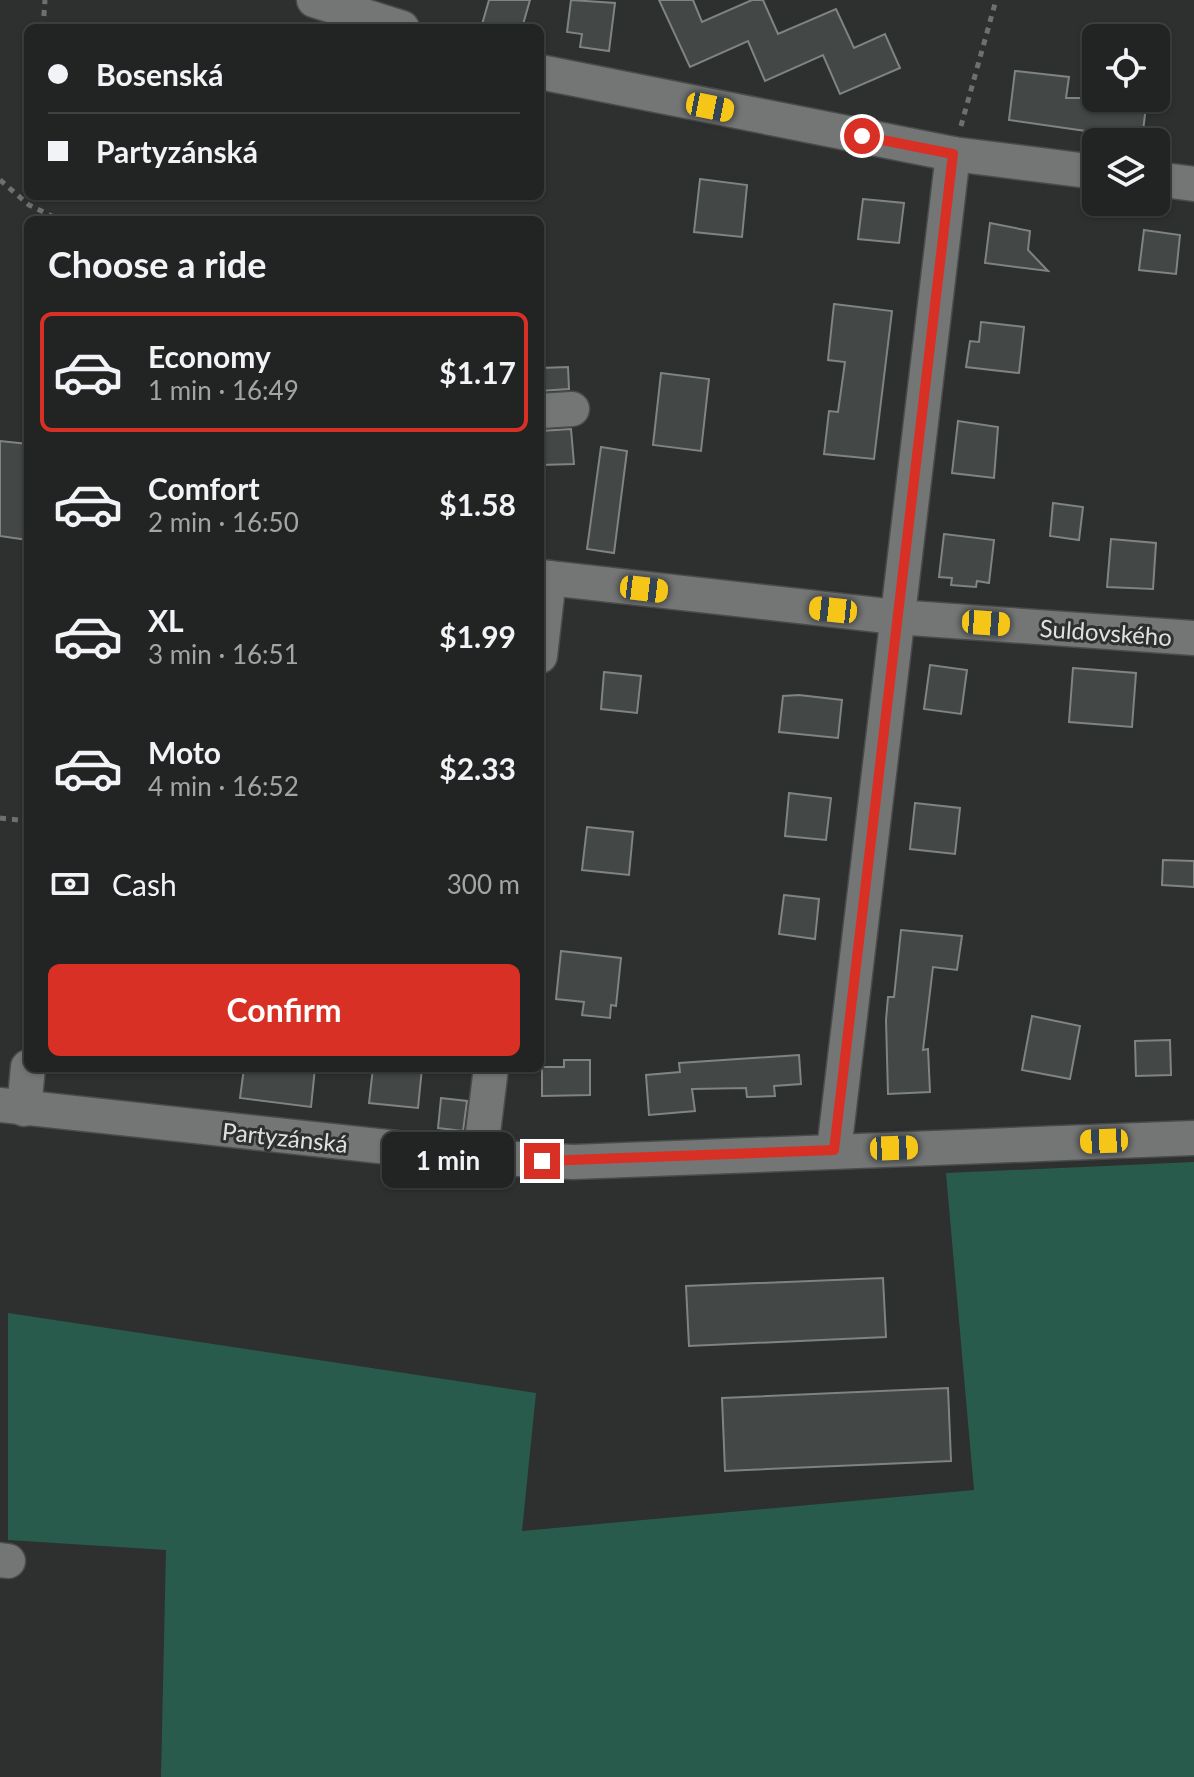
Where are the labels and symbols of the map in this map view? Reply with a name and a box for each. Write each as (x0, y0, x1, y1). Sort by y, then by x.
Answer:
car (684, 91, 736, 123)
route start (844, 118, 880, 154)
car (619, 574, 669, 604)
car (808, 596, 858, 624)
car (961, 609, 1011, 637)
street label: Suldovského (1039, 613, 1173, 651)
street label: Partyzánská (221, 1116, 349, 1158)
car (1080, 1128, 1128, 1154)
callout: 1 min (382, 1133, 514, 1189)
car (870, 1135, 918, 1161)
route end (524, 1143, 560, 1179)

